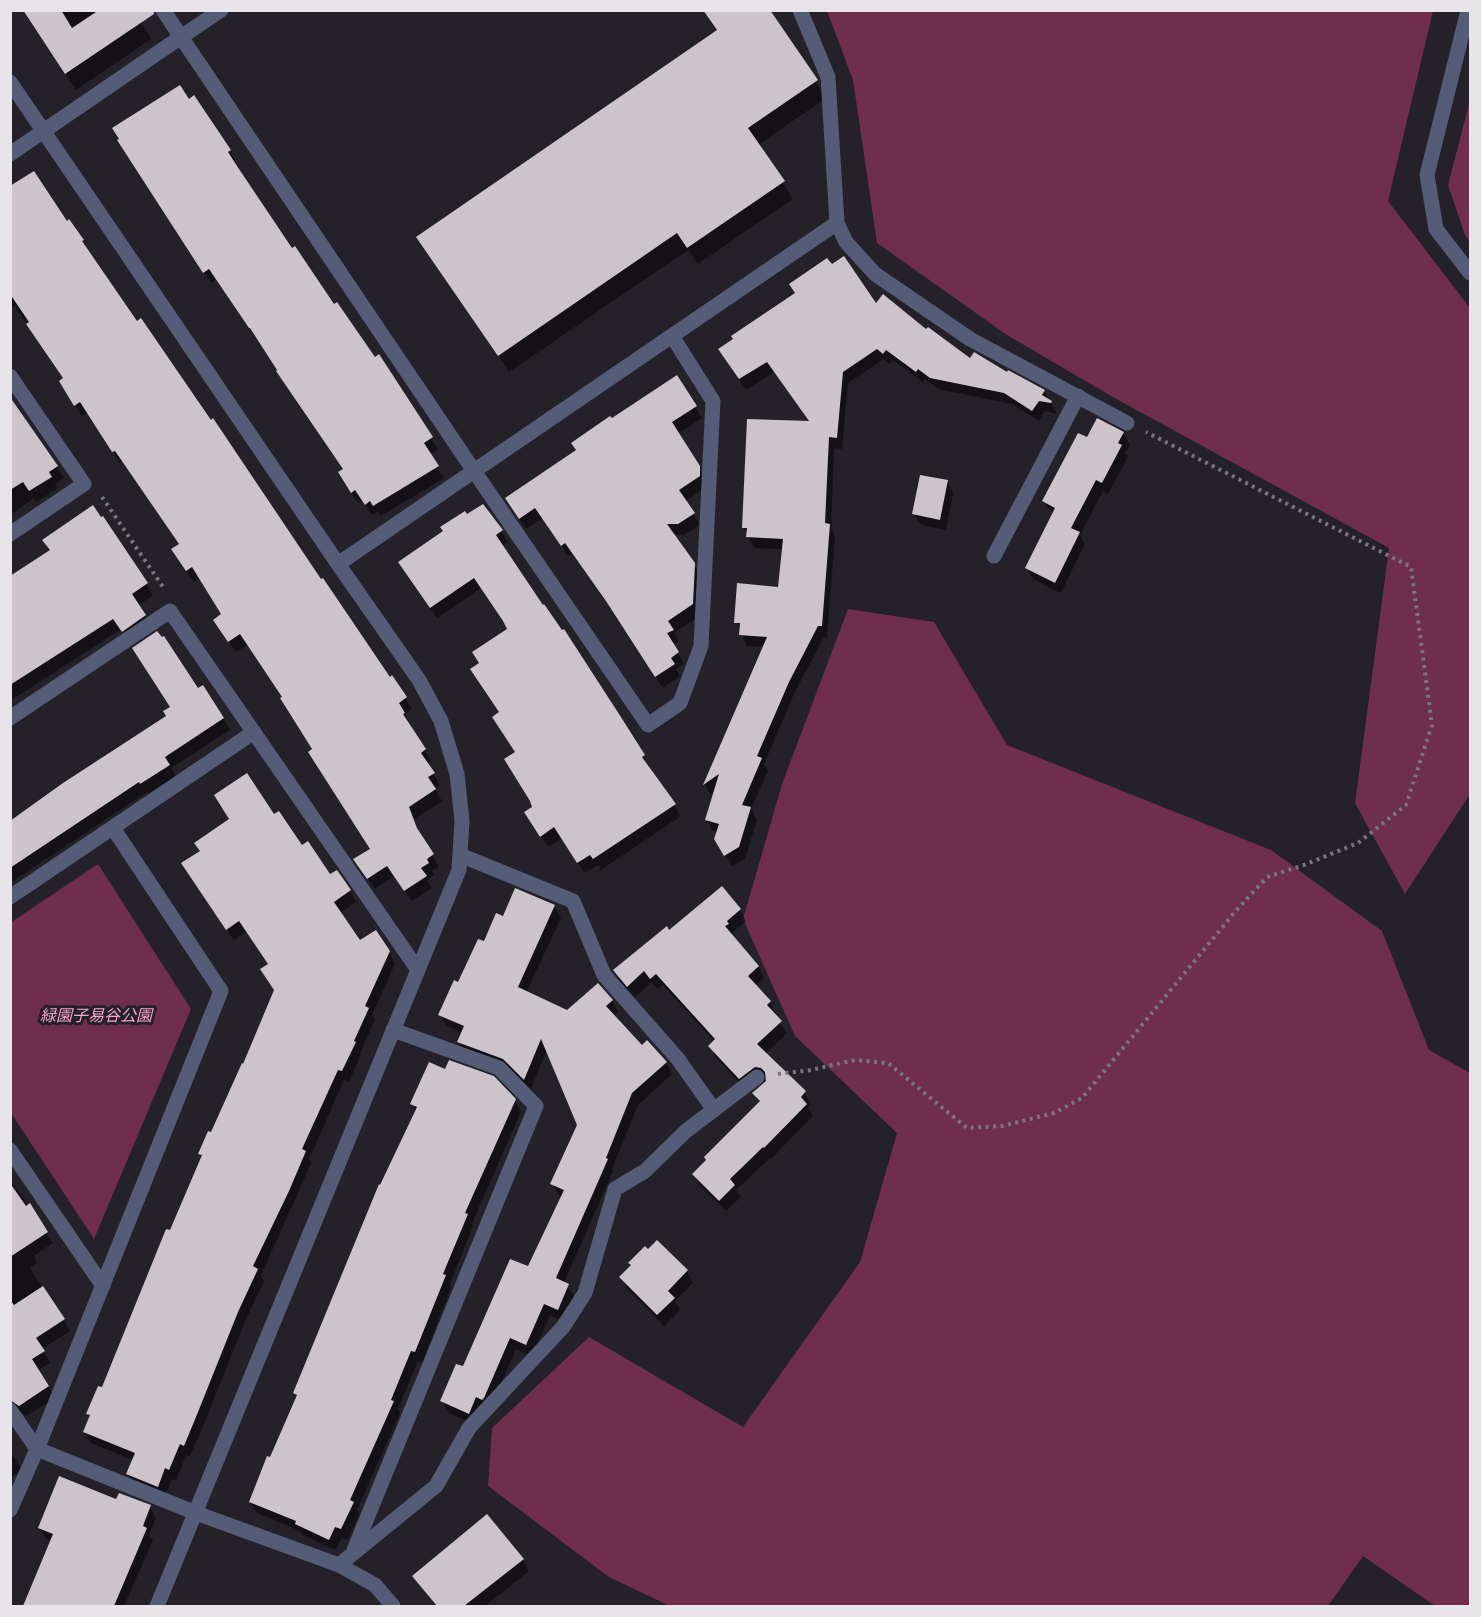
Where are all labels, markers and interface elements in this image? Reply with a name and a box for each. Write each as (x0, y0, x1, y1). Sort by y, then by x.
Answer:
park label: 緑園子易谷公園 (40, 1007, 152, 1027)

